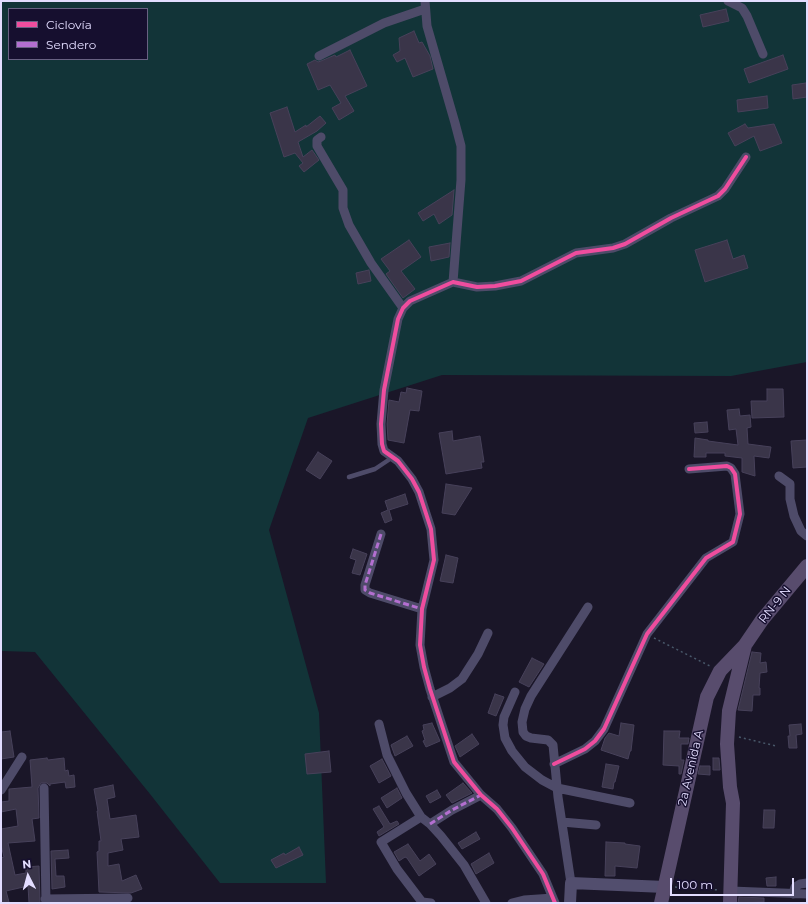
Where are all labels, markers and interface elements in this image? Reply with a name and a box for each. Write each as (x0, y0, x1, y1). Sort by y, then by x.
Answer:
legend (8, 8, 148, 60)
text: Ciclovía (46, 17, 92, 32)
text: Sendero (46, 37, 96, 52)
street label: RN-9 N (756, 584, 794, 626)
street label: 2a Avenida A (675, 729, 707, 807)
north arrow (8, 856, 48, 896)
text: N (22, 857, 32, 871)
scale bar (672, 870, 796, 896)
text: 100 m (677, 877, 713, 892)

